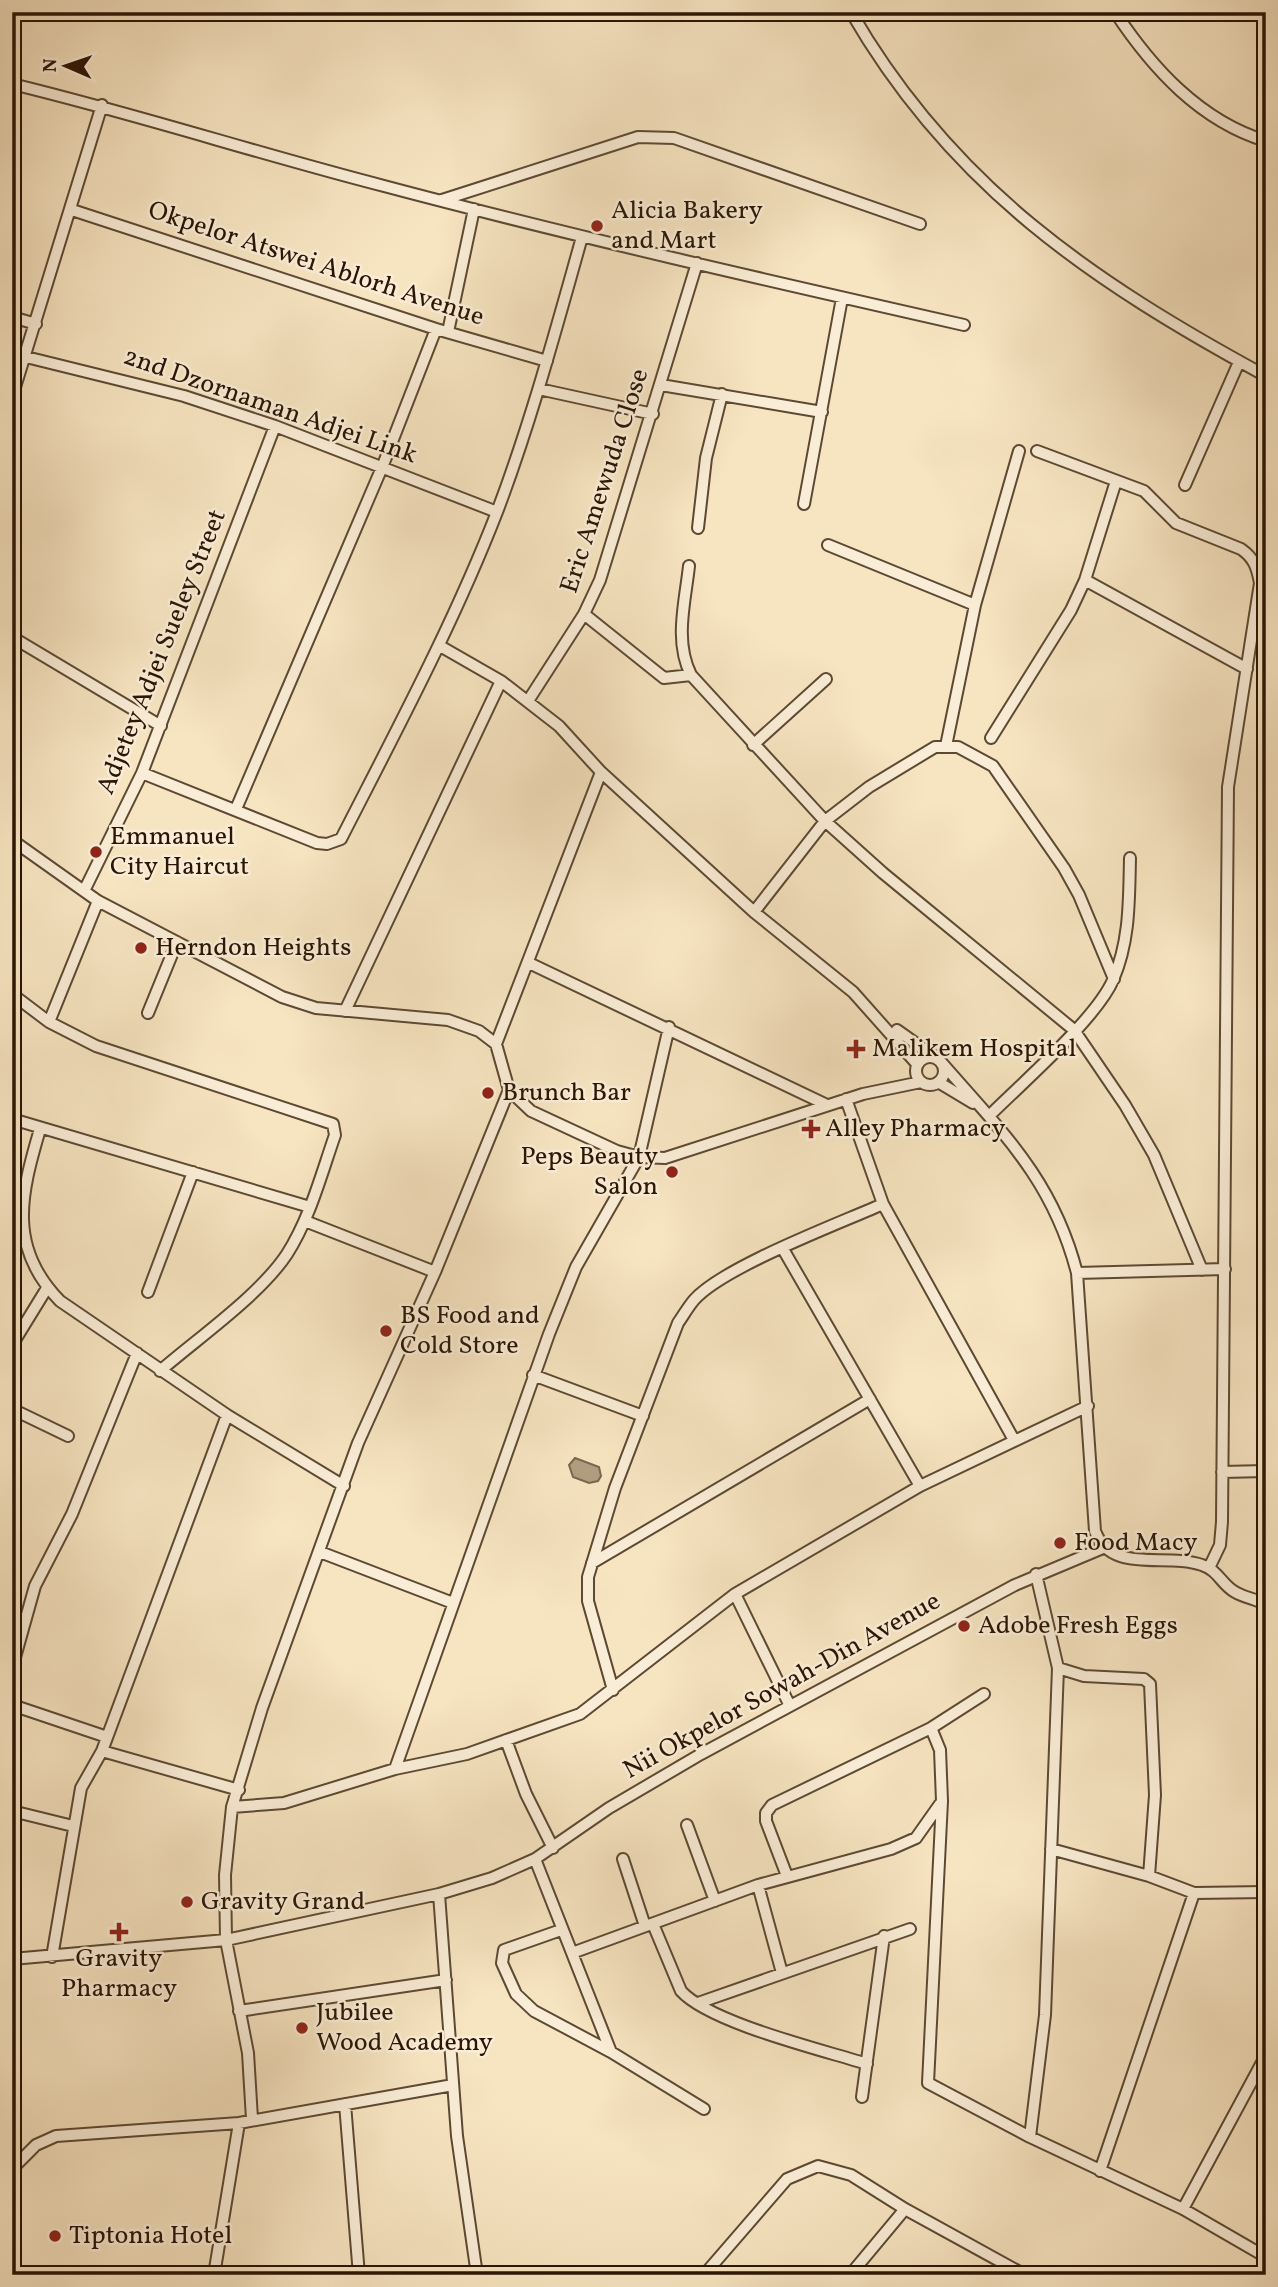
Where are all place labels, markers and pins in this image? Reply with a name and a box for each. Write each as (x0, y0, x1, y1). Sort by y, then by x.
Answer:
place label: Alicia Bakery and Mart (611, 193, 763, 259)
marker: Alicia Bakery and Mart (589, 218, 605, 234)
place label: Emmanuel City Haircut (110, 819, 249, 885)
marker: Emmanuel City Haircut (88, 844, 104, 860)
place label: Herndon Heights (155, 930, 351, 966)
marker: Herndon Heights (133, 940, 149, 956)
place label: Malikem Hospital (872, 1031, 1076, 1067)
marker: Malikem Hospital (846, 1039, 866, 1059)
place label: Brunch Bar (502, 1075, 631, 1111)
marker: Brunch Bar (480, 1085, 496, 1101)
place label: Alley Pharmacy (825, 1111, 1006, 1147)
marker: Alley Pharmacy (803, 1121, 819, 1137)
place label: Peps Beauty Salon (521, 1139, 658, 1205)
marker: Peps Beauty Salon (664, 1164, 680, 1180)
place label: BS Food and Cold Store (400, 1298, 540, 1364)
marker: BS Food and Cold Store (378, 1323, 394, 1339)
place label: Food Macy (1074, 1525, 1198, 1561)
marker: Food Macy (1052, 1535, 1068, 1551)
place label: Adobe Fresh Eggs (978, 1608, 1178, 1644)
marker: Adobe Fresh Eggs (956, 1618, 972, 1634)
place label: Gravity Grand (201, 1884, 365, 1920)
marker: Gravity Grand (179, 1894, 195, 1910)
marker: Gravity Pharmacy (111, 1924, 127, 1940)
place label: Gravity Pharmacy (61, 1941, 177, 2007)
place label: Jubilee Wood Academy (316, 1995, 493, 2061)
marker: Jubilee Wood Academy (294, 2020, 310, 2036)
place label: Tiptonia Hotel (69, 2218, 232, 2254)
marker: Tiptonia Hotel (47, 2228, 63, 2244)

